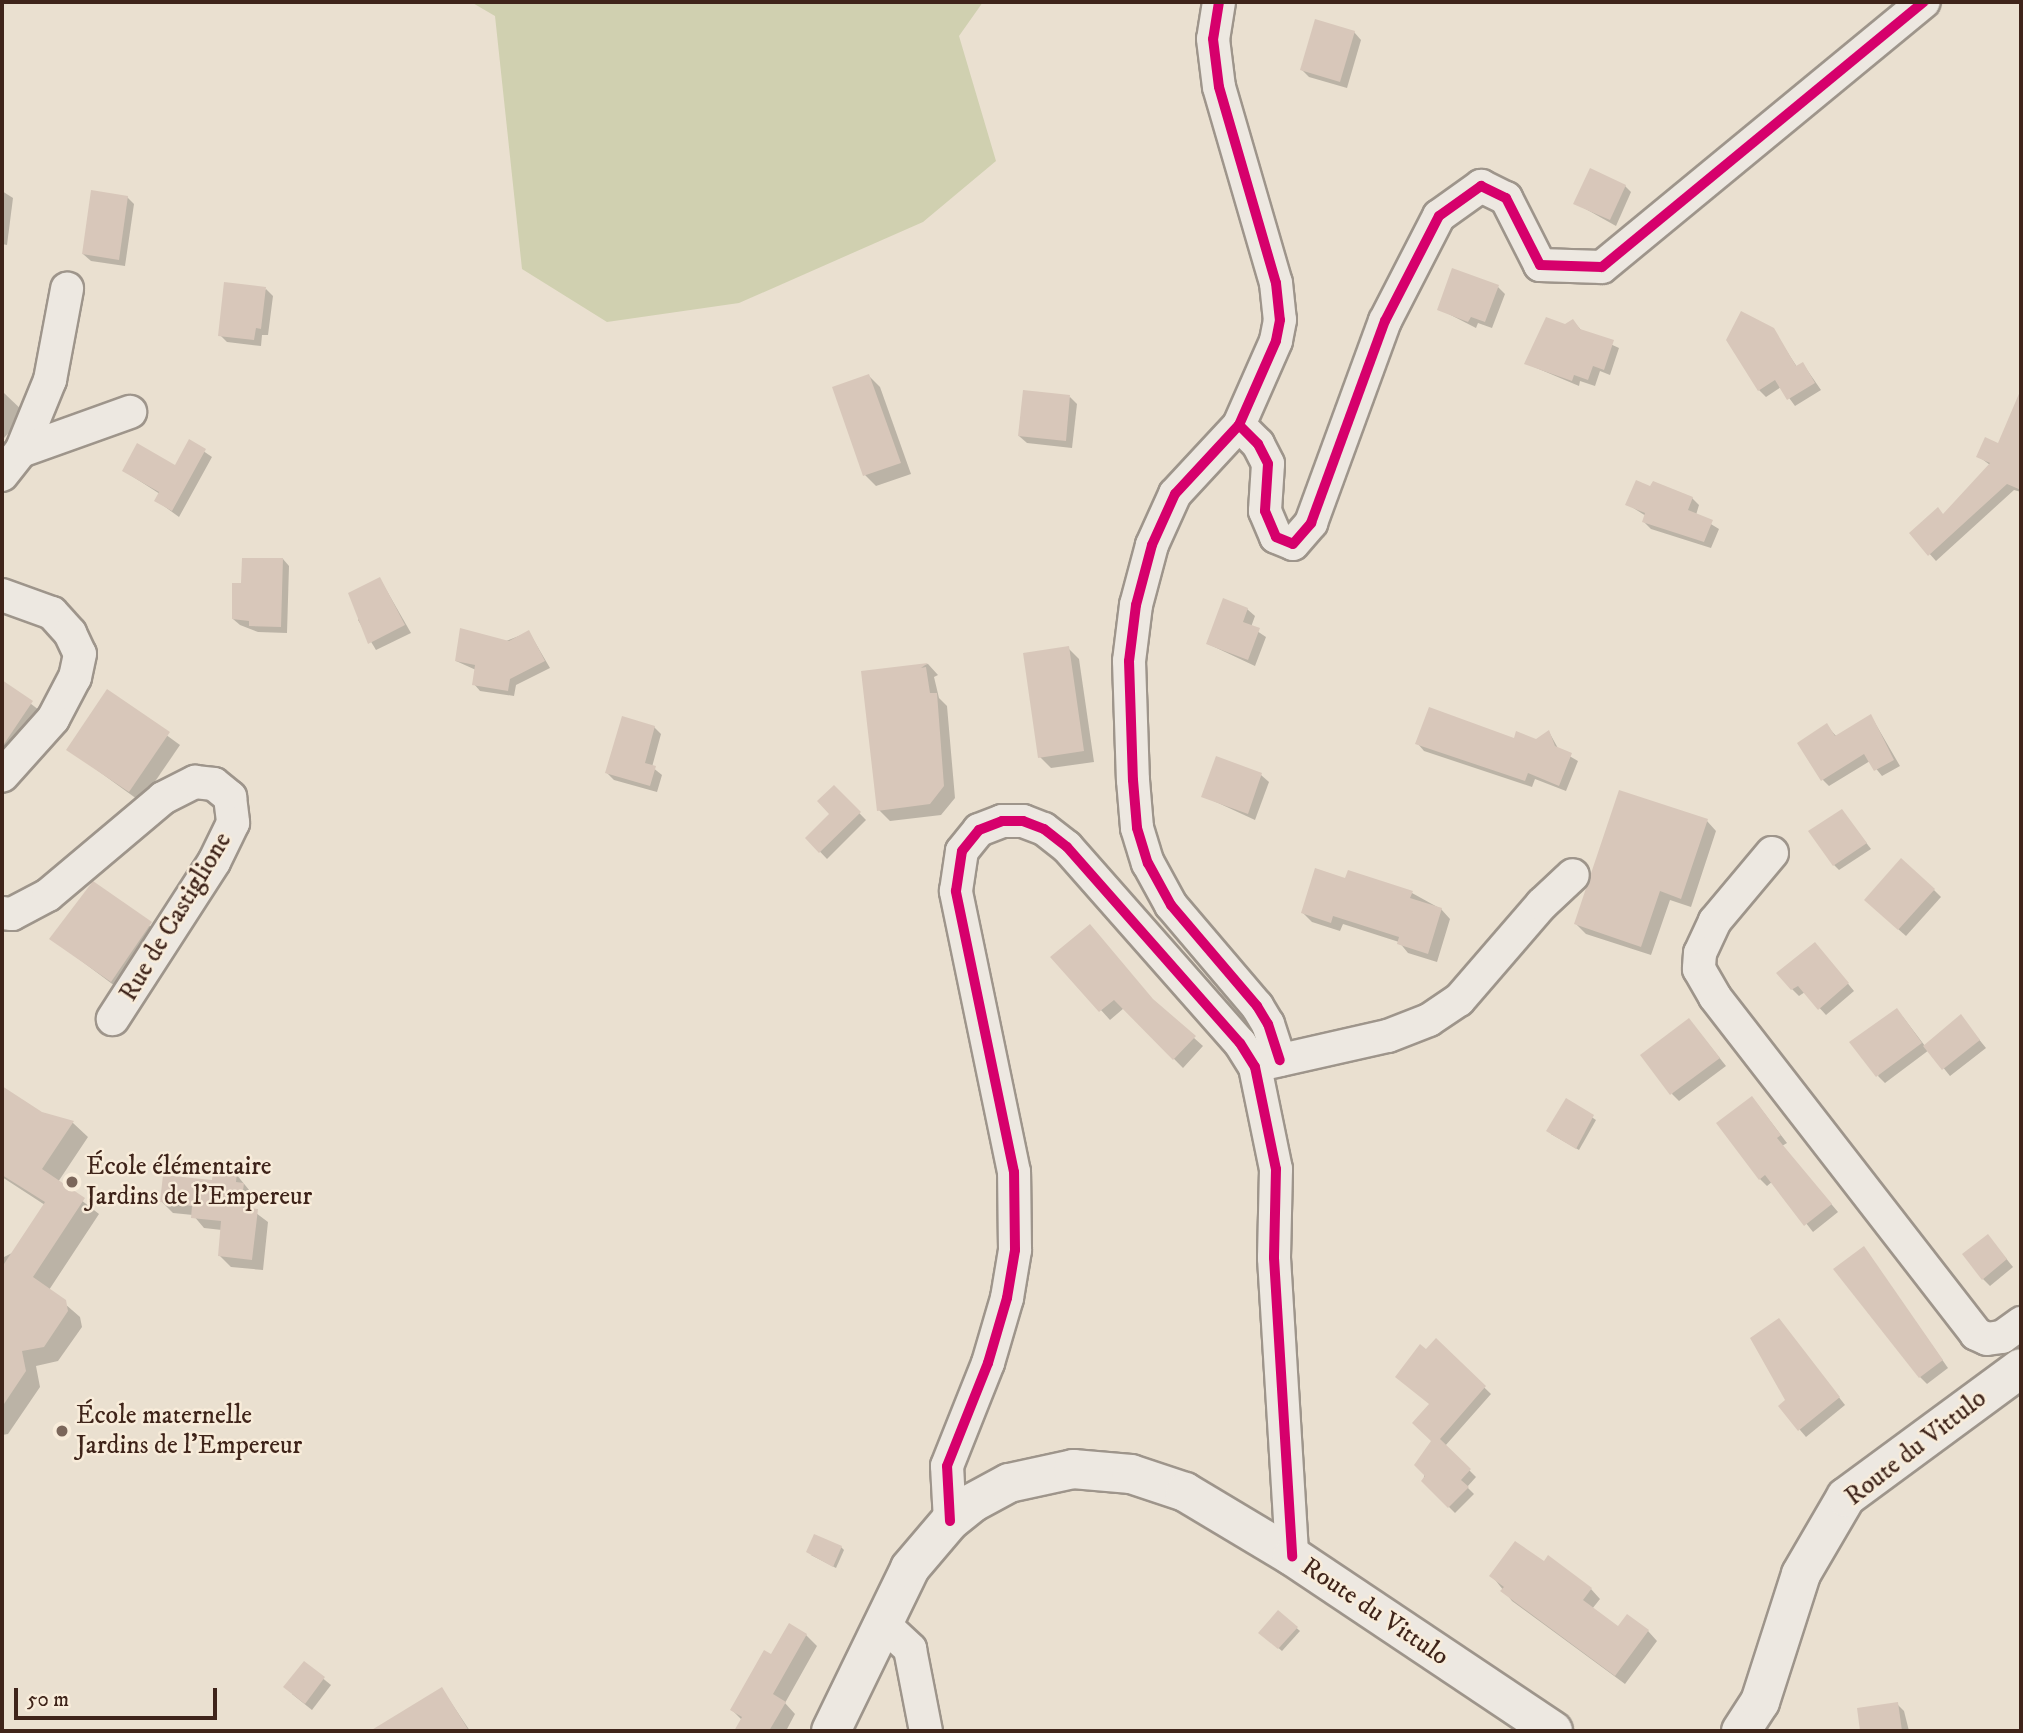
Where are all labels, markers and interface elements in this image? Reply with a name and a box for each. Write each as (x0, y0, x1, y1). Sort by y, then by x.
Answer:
street label: Rue de Castiglione (113, 827, 239, 1007)
place label: École élémentaire Jardins de l'Empereur (86, 1151, 312, 1212)
marker: École élémentaire Jardins de l'Empereur (64, 1174, 80, 1190)
street label: Route du Vittulo (1839, 1383, 1993, 1513)
place label: École maternelle Jardins de l'Empereur (76, 1400, 302, 1462)
marker: École maternelle Jardins de l'Empereur (54, 1423, 70, 1439)
street label: Route du Vittulo (1296, 1551, 1454, 1673)
scale bar (18, 1674, 220, 1718)
text: 50 m (27, 1687, 69, 1713)

